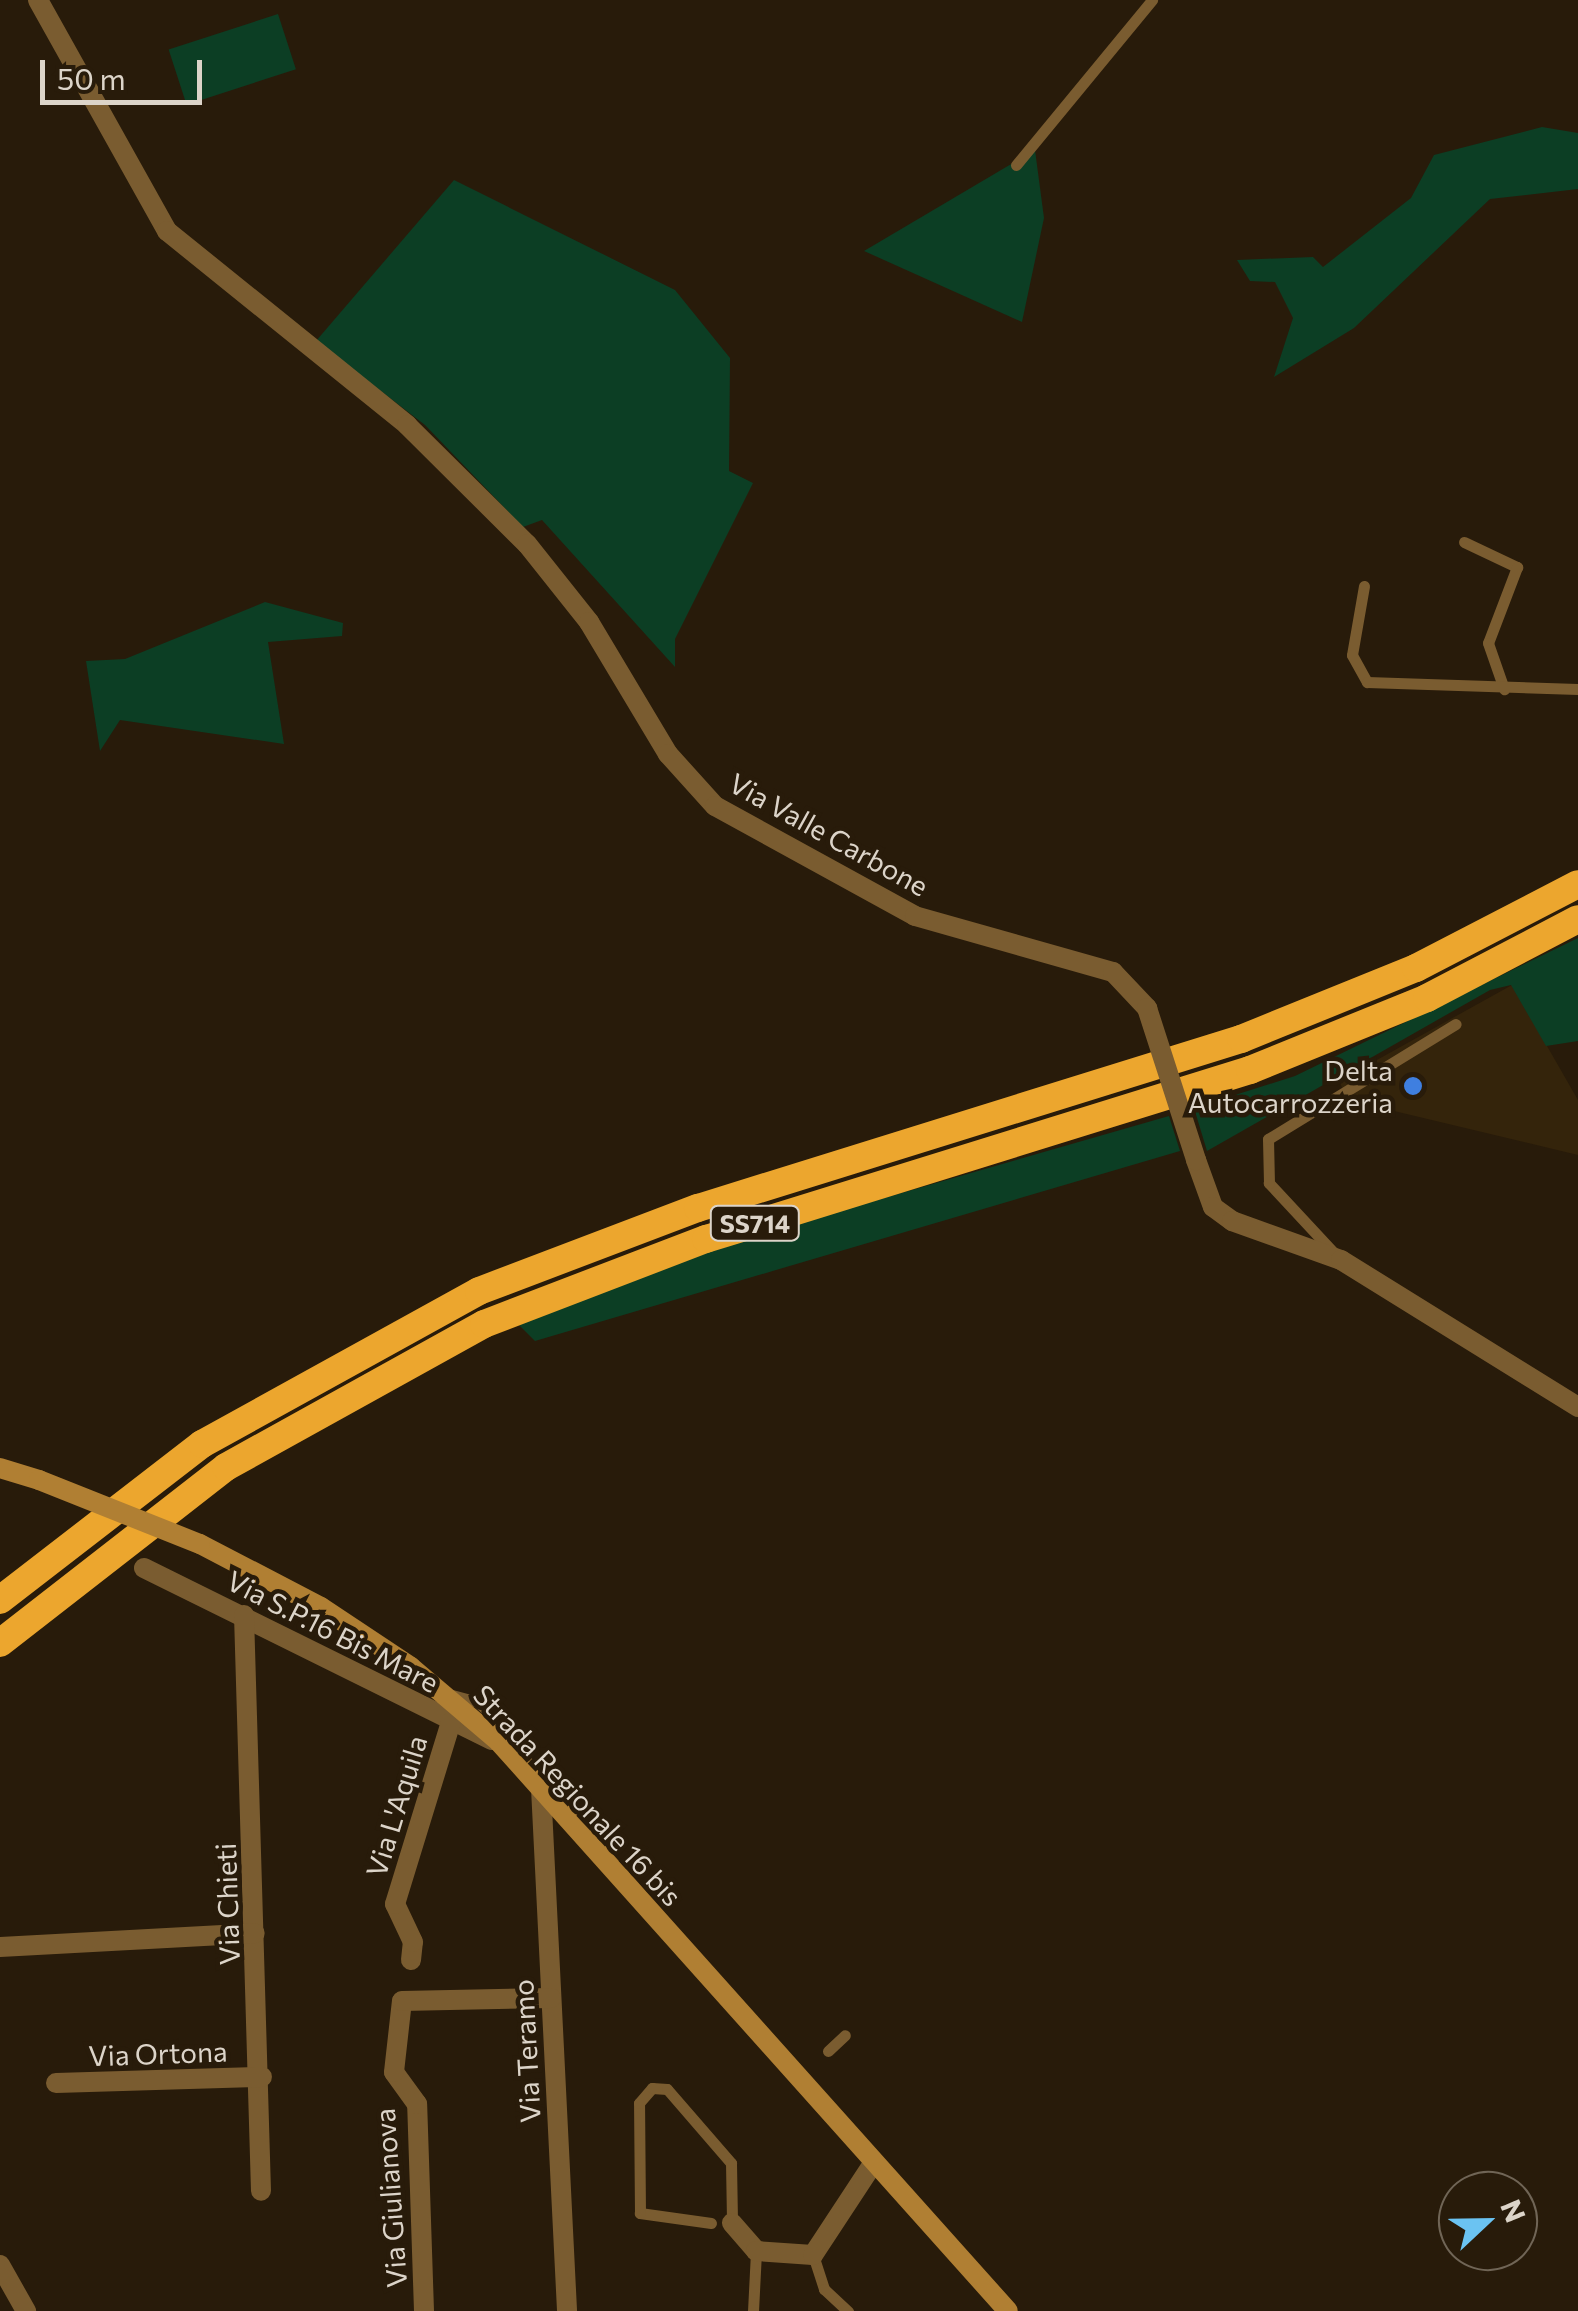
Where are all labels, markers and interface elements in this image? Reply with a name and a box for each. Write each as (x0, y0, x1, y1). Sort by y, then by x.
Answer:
scale bar (45, 40, 208, 102)
text: 50 m (57, 59, 126, 96)
street label: Via Valle Carbone (724, 765, 934, 903)
place label: Delta Autocarrozzeria (1188, 1053, 1393, 1119)
marker: Delta Autocarrozzeria (1402, 1075, 1424, 1097)
road number: SS714 (708, 1203, 802, 1243)
street label: Via S.P.16 Bis Mare (222, 1563, 444, 1699)
street label: Strada Regionale 16 bis (467, 1678, 689, 1912)
street label: Via L'Aquila (359, 1731, 433, 1881)
street label: Via Chieti (208, 1842, 246, 1966)
street label: Via Teramo (505, 1978, 547, 2124)
street label: Via Ortona (88, 2034, 228, 2072)
street label: Via Giulianova (367, 2107, 413, 2289)
north arrow (1438, 2171, 1538, 2271)
text: N (1494, 2194, 1534, 2227)

